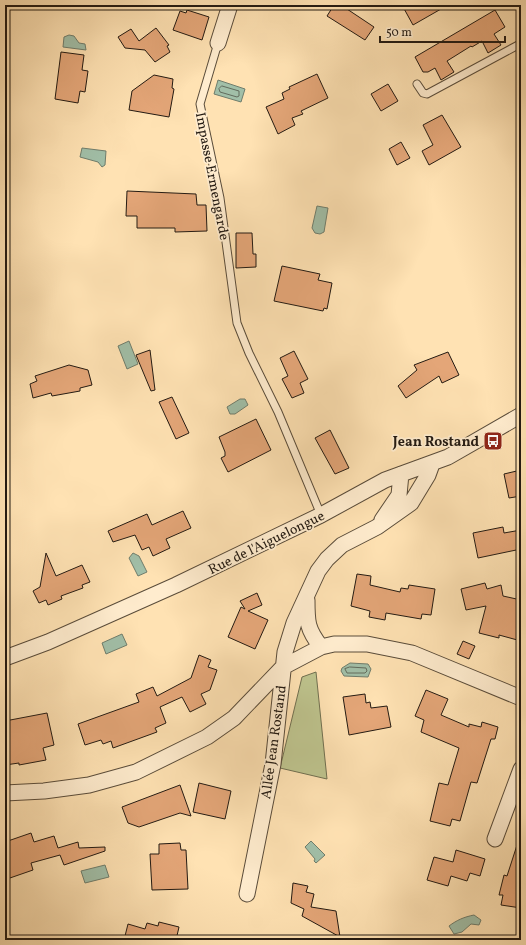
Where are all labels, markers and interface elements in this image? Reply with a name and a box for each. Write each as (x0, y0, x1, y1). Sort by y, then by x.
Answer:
scale bar (380, 18, 505, 44)
text: 50 m (386, 25, 412, 41)
street label: Impasse Ermengarde (190, 111, 233, 242)
bus stop icon: Jean Rostand (482, 430, 504, 452)
place label: Jean Rostand (392, 433, 479, 452)
street label: Rue de l'Aiguelongue (205, 507, 328, 580)
street label: Allée Jean Rostand (257, 684, 292, 800)

